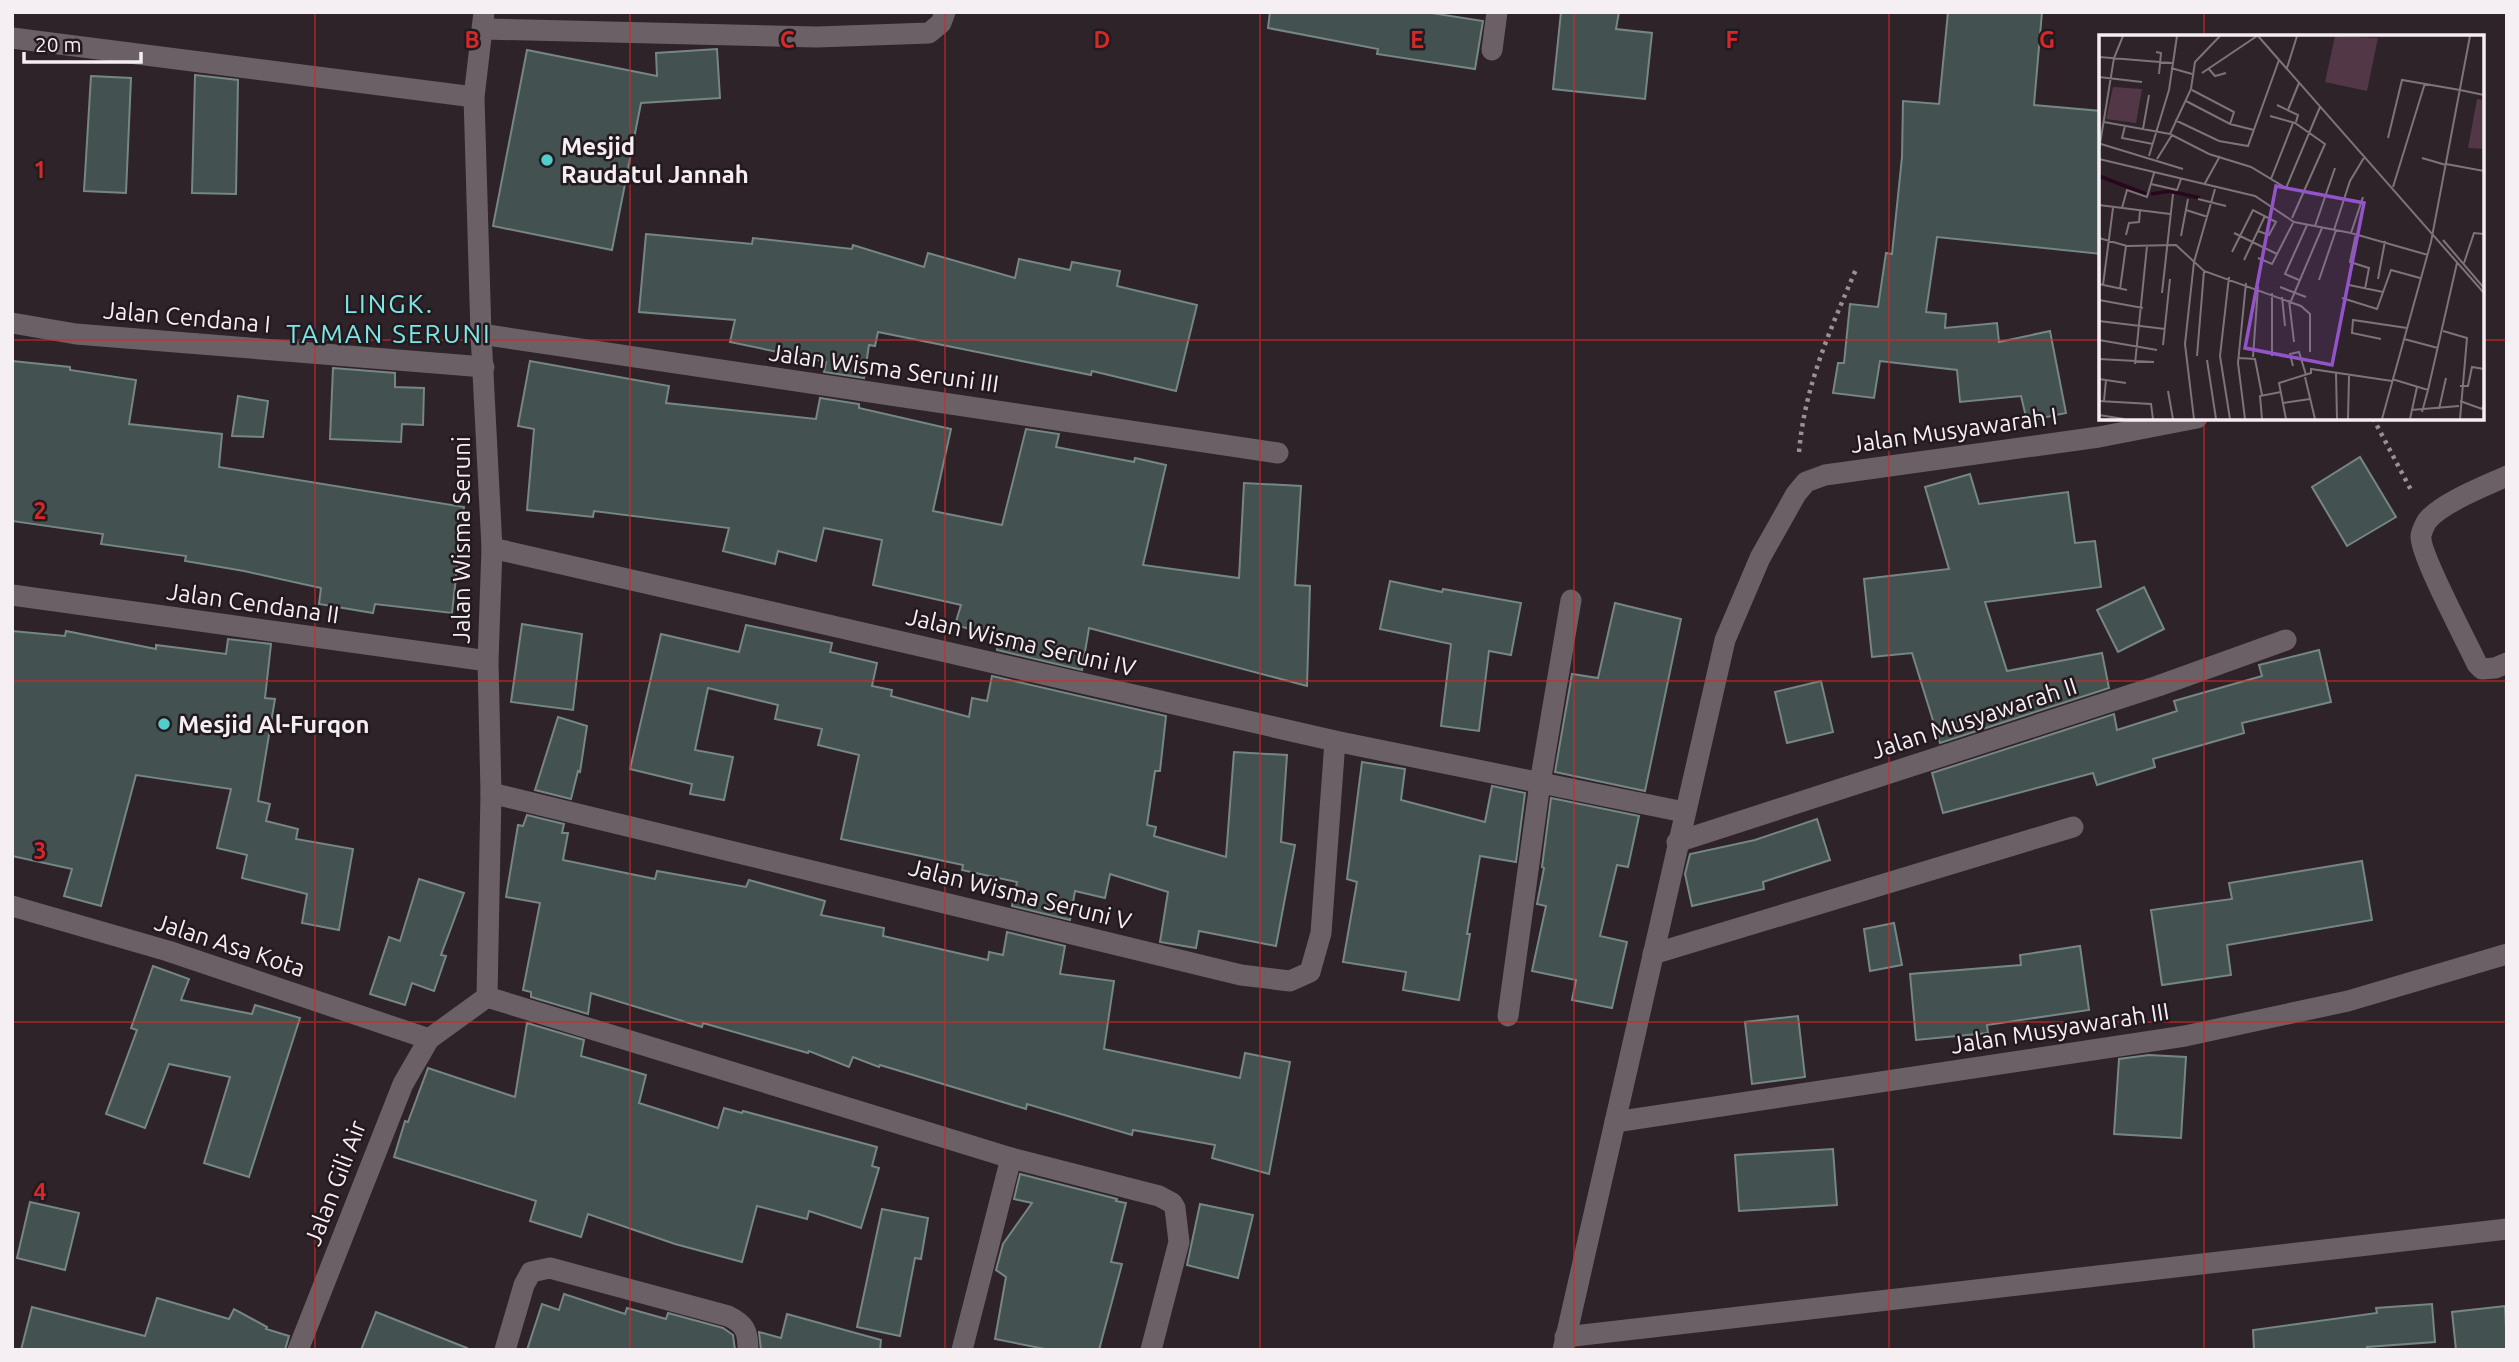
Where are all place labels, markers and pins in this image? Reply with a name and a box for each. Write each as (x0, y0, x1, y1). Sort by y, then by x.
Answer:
place label: Mesjid Raudatul Jannah (561, 133, 749, 188)
marker: Mesjid Raudatul Jannah (539, 152, 555, 168)
place label: Mesjid Al-Furqon (178, 711, 370, 738)
marker: Mesjid Al-Furqon (156, 716, 172, 732)

